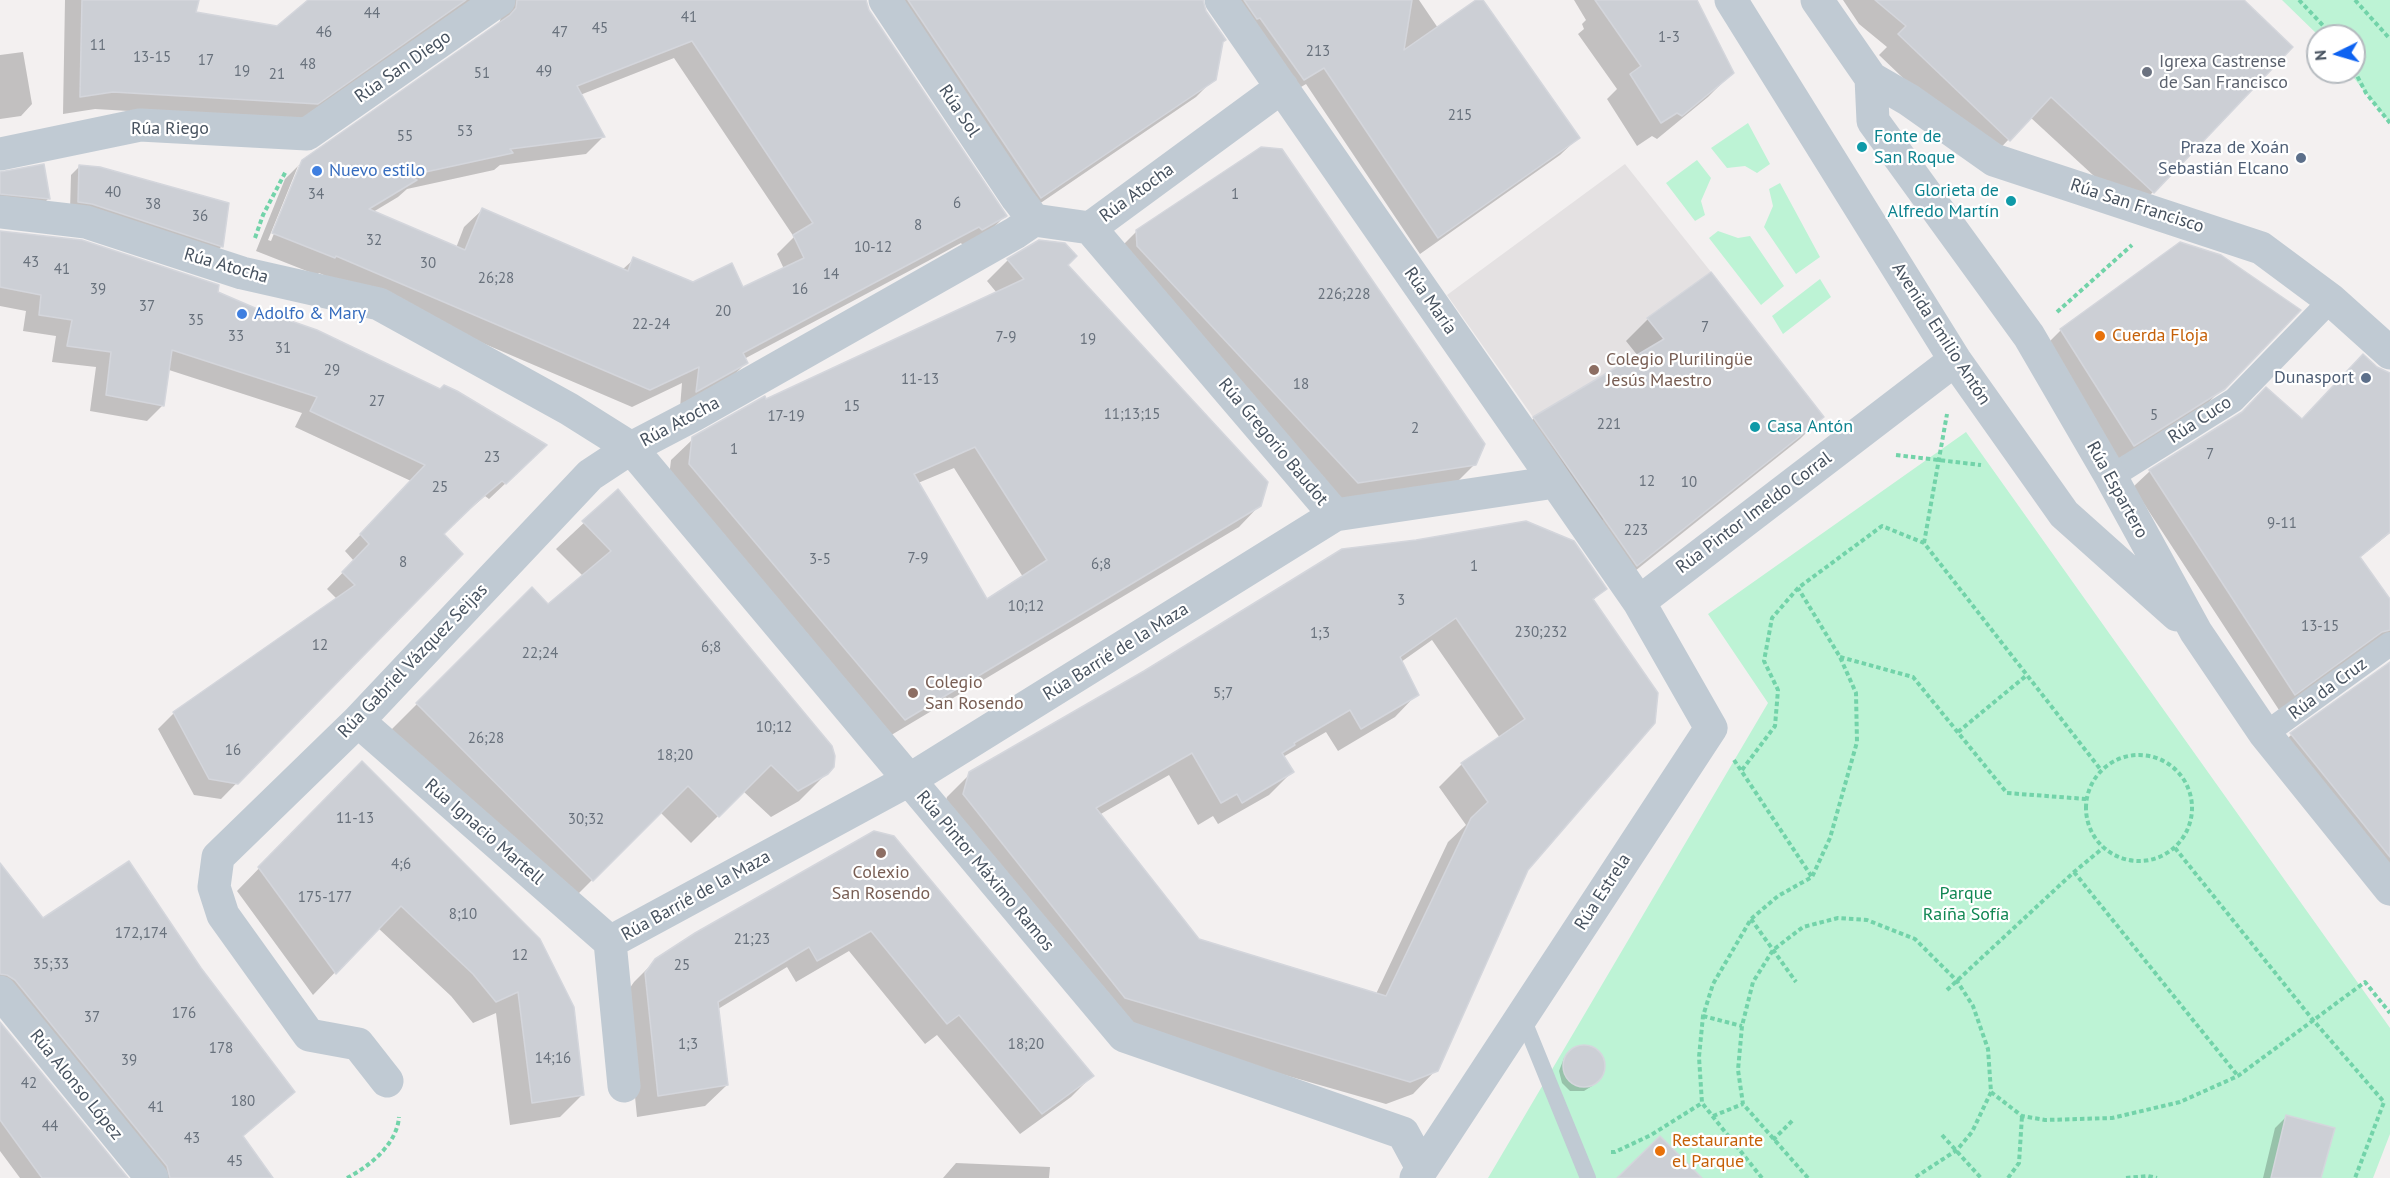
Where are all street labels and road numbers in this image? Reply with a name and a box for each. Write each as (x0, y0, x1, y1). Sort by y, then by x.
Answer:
street label: Rúa San Diego (351, 26, 455, 108)
street label: Rúa Sol (934, 81, 984, 141)
street label: Rúa Riego (131, 118, 209, 140)
street label: Rúa Atocha (1096, 159, 1178, 227)
street label: Rúa San Francisco (2067, 174, 2207, 238)
street label: Rúa Atocha (181, 244, 271, 288)
street label: Avenida Emilio Antón (1887, 259, 1995, 409)
street label: Rúa María (1399, 263, 1461, 339)
street label: Rúa Gregorio Baudot (1214, 374, 1332, 510)
street label: Rúa Atocha (637, 392, 723, 452)
street label: Rúa Cuco (2164, 392, 2236, 448)
street label: Rúa Espartero (2082, 438, 2152, 542)
street label: Rúa Pintor Imeldo Corral (1672, 447, 1836, 579)
street label: Rúa Gabriel Vázquez Seijas (334, 579, 492, 743)
street label: Rúa Barrié de la Maza (1039, 599, 1193, 705)
street label: Rúa da Cruz (2285, 653, 2371, 725)
street label: Rúa Ignacio Martell (420, 775, 548, 889)
street label: Rúa Pintor Máximo Ramos (912, 786, 1058, 956)
street label: Rúa Barrié de la Maza (618, 846, 774, 946)
street label: Rúa Estrela (1570, 850, 1636, 934)
street label: Rúa Alonso López (25, 1025, 127, 1145)

